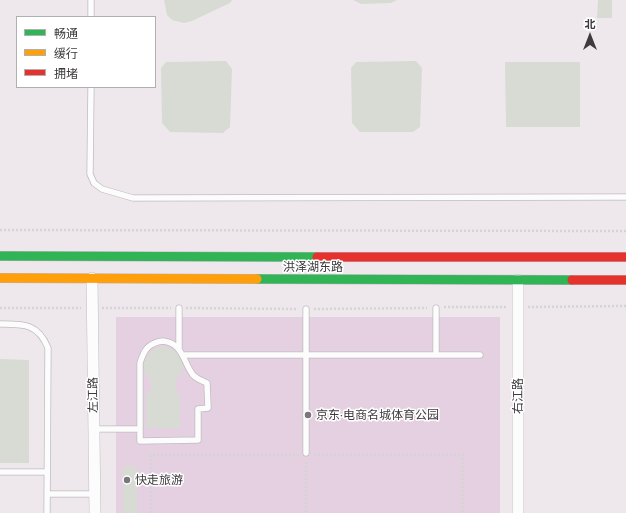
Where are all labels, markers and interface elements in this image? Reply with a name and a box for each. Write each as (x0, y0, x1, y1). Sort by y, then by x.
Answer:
legend (16, 16, 156, 88)
north arrow (570, 16, 610, 56)
text: 北 (585, 18, 596, 30)
text: 畅通 (54, 27, 78, 40)
text: 缓行 (54, 47, 78, 60)
text: 拥堵 (54, 67, 78, 80)
street label: 洪泽湖东路 (283, 260, 343, 274)
street label: 左江路 (85, 377, 101, 413)
street label: 右江路 (511, 378, 525, 414)
place label: 京东·电商名城体育公园 (316, 408, 439, 422)
marker: 京东·电商名城体育公园 (303, 410, 313, 420)
place label: 快走旅游 (135, 473, 183, 487)
marker: 快走旅游 (122, 475, 132, 485)

